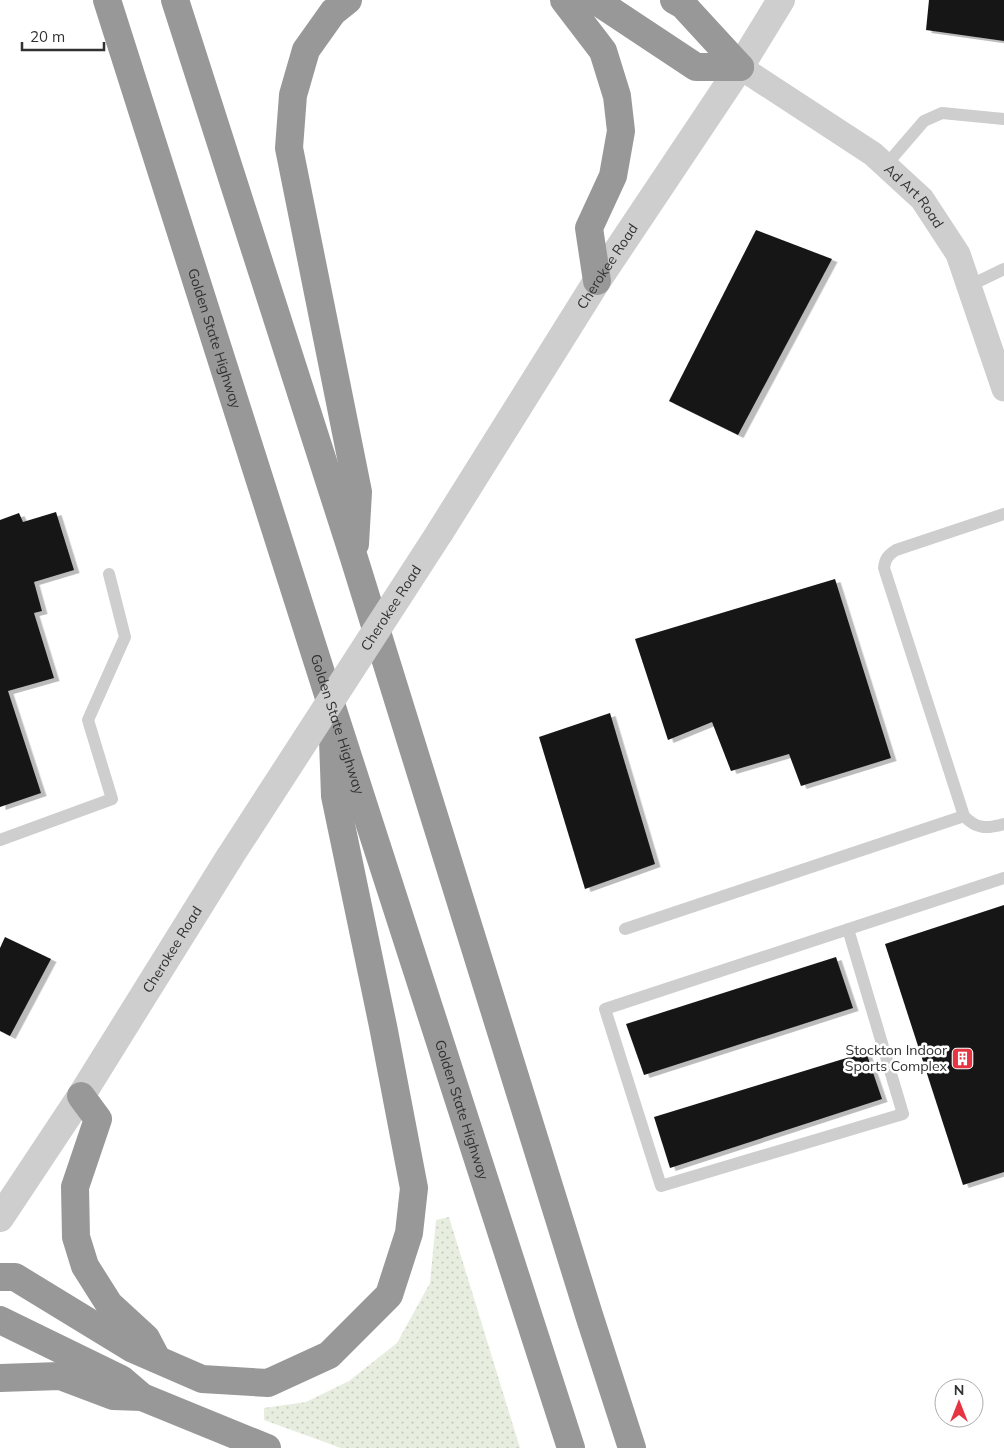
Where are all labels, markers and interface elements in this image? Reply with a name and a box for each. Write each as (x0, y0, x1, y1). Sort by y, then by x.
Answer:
scale bar (22, 20, 105, 52)
text: 20 m (30, 27, 65, 46)
street label: Ad Art Road (881, 160, 948, 232)
street label: Cherokee Road (573, 220, 642, 312)
street label: Golden State Highway (184, 266, 246, 411)
street label: Cherokee Road (357, 562, 425, 654)
street label: Golden State Highway (307, 652, 369, 797)
street label: Cherokee Road (138, 903, 206, 996)
street label: Golden State Highway (431, 1037, 493, 1182)
place label: Stockton Indoor Sports Complex (845, 1041, 948, 1075)
building icon: Stockton Indoor Sports Complex (951, 1046, 975, 1070)
north arrow (934, 1378, 984, 1428)
text: N (954, 1381, 964, 1399)

